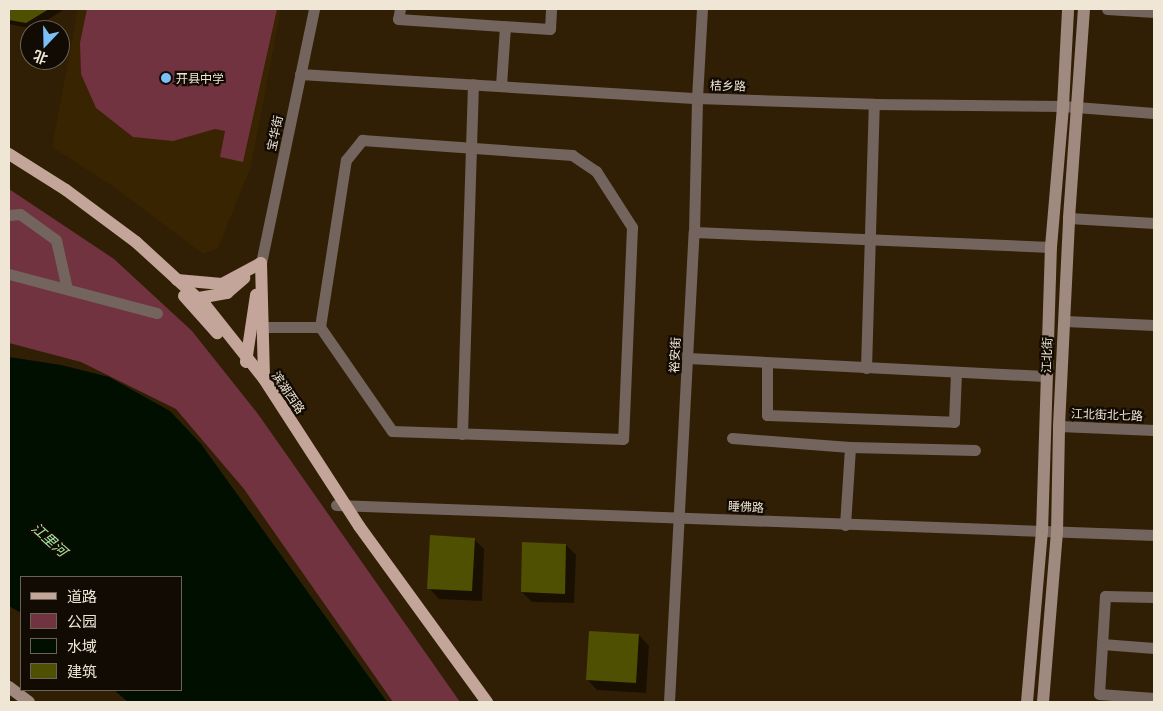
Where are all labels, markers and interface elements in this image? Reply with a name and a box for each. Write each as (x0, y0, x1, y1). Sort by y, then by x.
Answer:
north arrow (20, 20, 70, 70)
text: 北 (30, 46, 50, 70)
place label: 开县中学 (176, 71, 224, 85)
marker: 开县中学 (160, 72, 172, 84)
street label: 桔乡路 (710, 77, 746, 93)
street label: 宝华街 (263, 114, 285, 152)
street label: 裕安街 (666, 337, 682, 373)
street label: 江北街 (1038, 337, 1054, 373)
street label: 滨湖西路 (270, 368, 308, 416)
street label: 江北街北七路 (1071, 406, 1143, 422)
street label: 睡佛路 (728, 498, 764, 514)
water label: 江里河 (29, 519, 71, 559)
legend (20, 576, 182, 691)
text: 道路 (67, 585, 97, 606)
text: 公园 (67, 610, 97, 631)
text: 水域 (67, 635, 97, 656)
text: 建筑 (67, 660, 97, 681)

